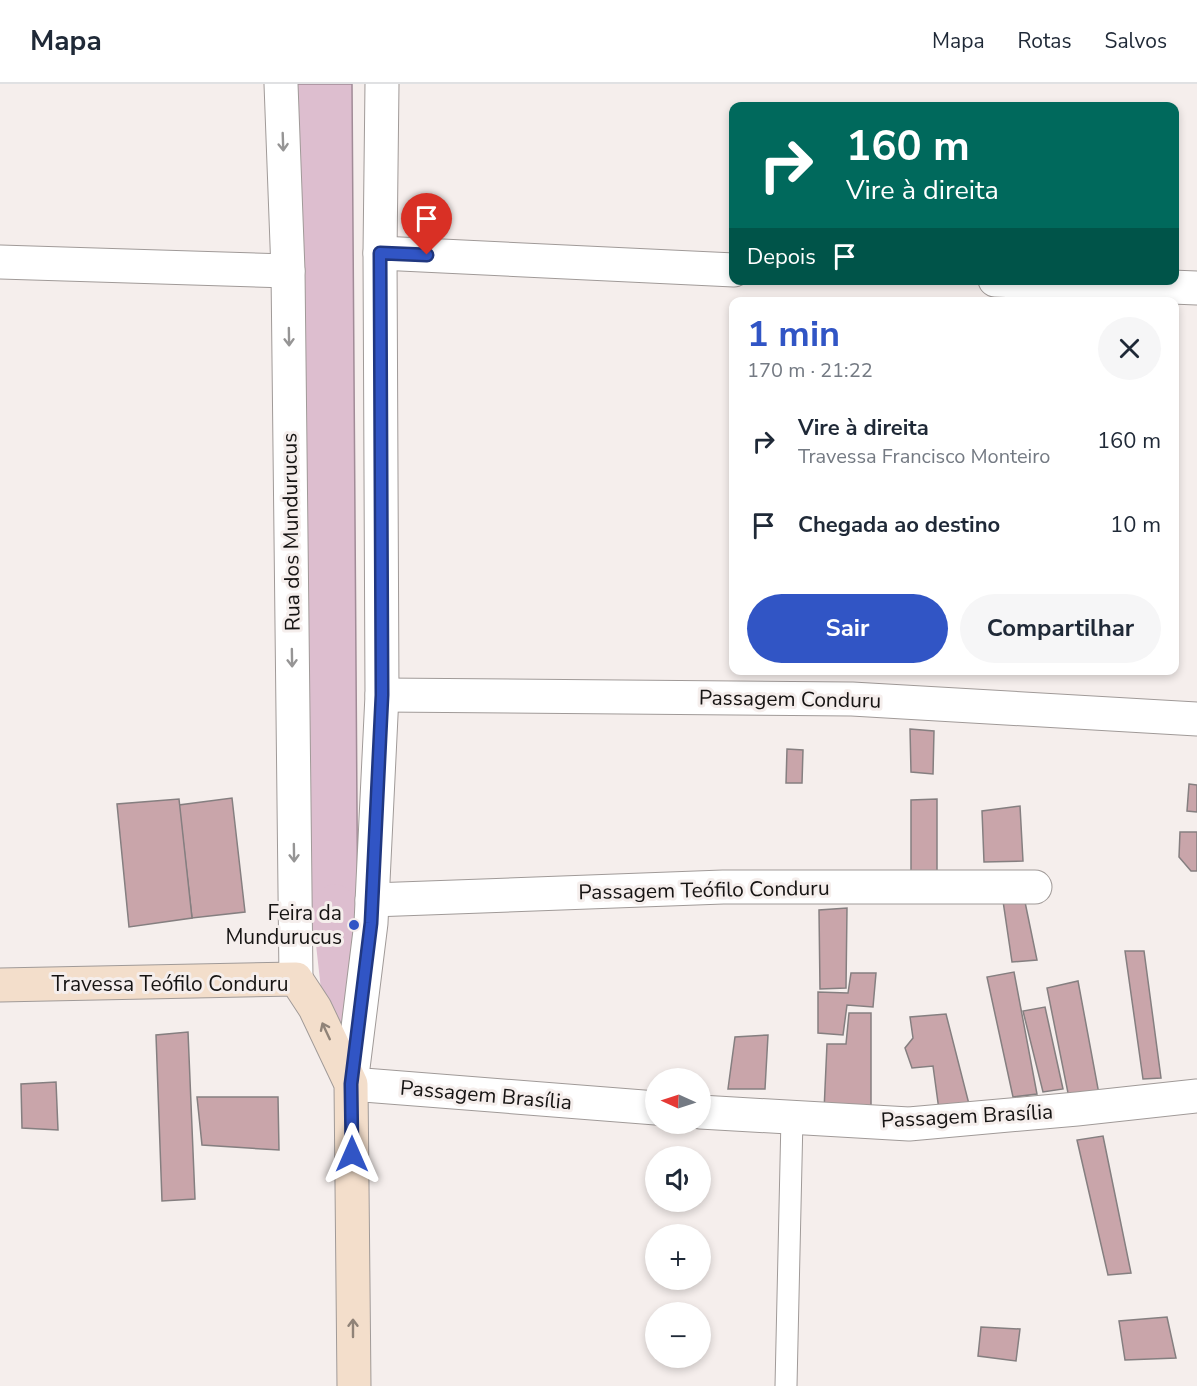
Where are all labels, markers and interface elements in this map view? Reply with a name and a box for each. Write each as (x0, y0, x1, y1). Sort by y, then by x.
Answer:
text: Mapa (30, 22, 102, 60)
text: Mapa (932, 27, 985, 55)
text: Rotas (1018, 27, 1072, 55)
text: Salvos (1105, 27, 1167, 55)
text: 160 m (846, 118, 970, 175)
icon: right (747, 126, 825, 204)
one-way arrow (278, 132, 289, 152)
text: Vire à direita (846, 172, 999, 209)
pin (401, 193, 452, 255)
icon: arrive (410, 202, 443, 235)
icon: arrive (828, 240, 861, 273)
text: Depois (747, 242, 816, 272)
text: 1 min (747, 310, 840, 359)
button: close (1098, 317, 1161, 380)
one-way arrow (283, 327, 295, 347)
text: 170 m · 21:22 (747, 357, 873, 384)
text: Vire à direita (798, 413, 929, 443)
icon: right (747, 425, 780, 458)
text: 160 m (1097, 426, 1161, 456)
street label: Rua dos Mundurucus (275, 433, 307, 631)
text: Travessa Francisco Monteiro (798, 443, 1050, 470)
icon: arrive (747, 509, 780, 542)
text: Chegada ao destino (798, 510, 1000, 540)
text: 10 m (1110, 510, 1161, 540)
button: Sair (747, 594, 948, 663)
button: Compartilhar (960, 594, 1161, 663)
one-way arrow (286, 648, 298, 668)
street label: Passagem Conduru (699, 683, 881, 715)
one-way arrow (288, 843, 300, 863)
street label: Passagem Teófilo Conduru (578, 874, 830, 906)
place label: Feira da Mundurucus (225, 899, 342, 951)
marker: Feira da Mundurucus (347, 918, 361, 932)
street label: Travessa Teófilo Conduru (51, 970, 289, 998)
one-way arrow (320, 1023, 332, 1041)
north arrow (645, 1068, 711, 1134)
map controls (645, 1068, 711, 1368)
street label: Passagem Brasília (399, 1074, 573, 1116)
street label: Passagem Brasília (880, 1098, 1054, 1134)
position arrow (320, 1122, 384, 1186)
button: sound (645, 1146, 711, 1212)
button: + (645, 1224, 711, 1290)
button: − (645, 1302, 711, 1368)
one-way arrow (347, 1318, 359, 1338)

